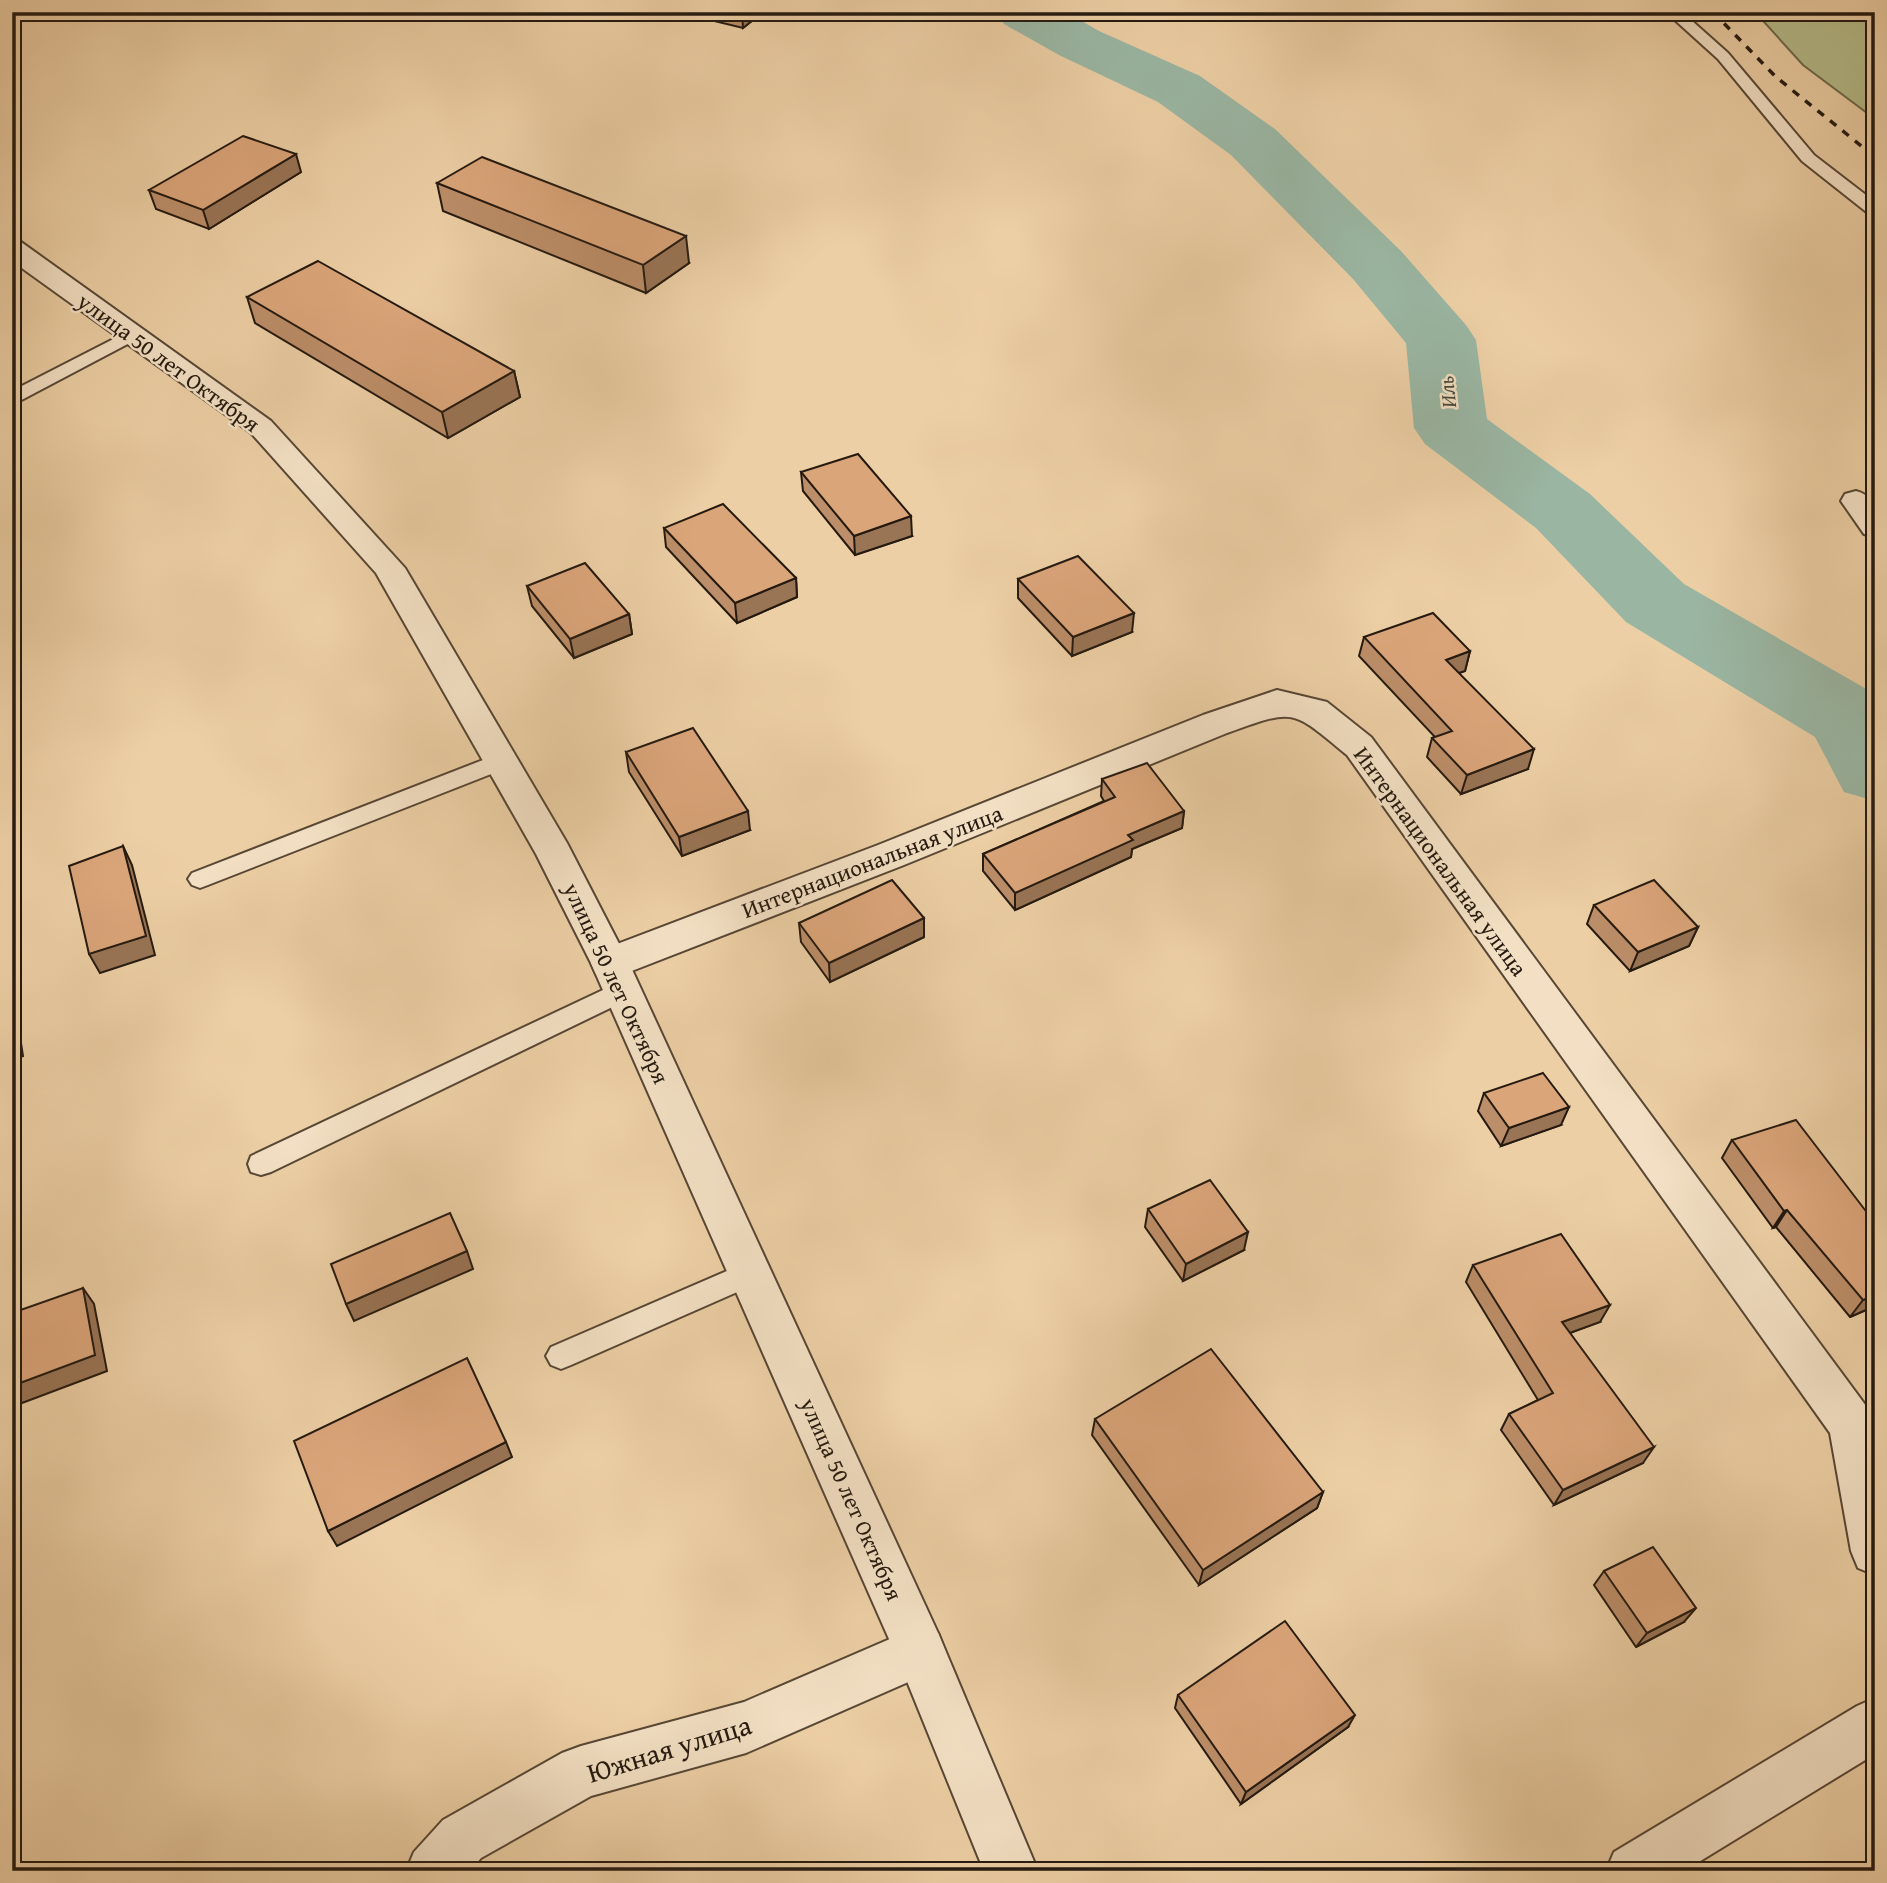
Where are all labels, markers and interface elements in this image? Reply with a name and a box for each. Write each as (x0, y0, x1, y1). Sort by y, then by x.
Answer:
street label: улица 50 лет Октября (70, 284, 267, 440)
water label: Иль (1430, 374, 1464, 410)
street label: Интернациональная улица (1346, 739, 1536, 983)
street label: Интернациональная улица (737, 796, 1007, 926)
street label: улица 50 лет Октября (555, 876, 678, 1089)
street label: улица 50 лет Октября (792, 1392, 912, 1606)
street label: Южная улица (582, 1703, 757, 1792)

